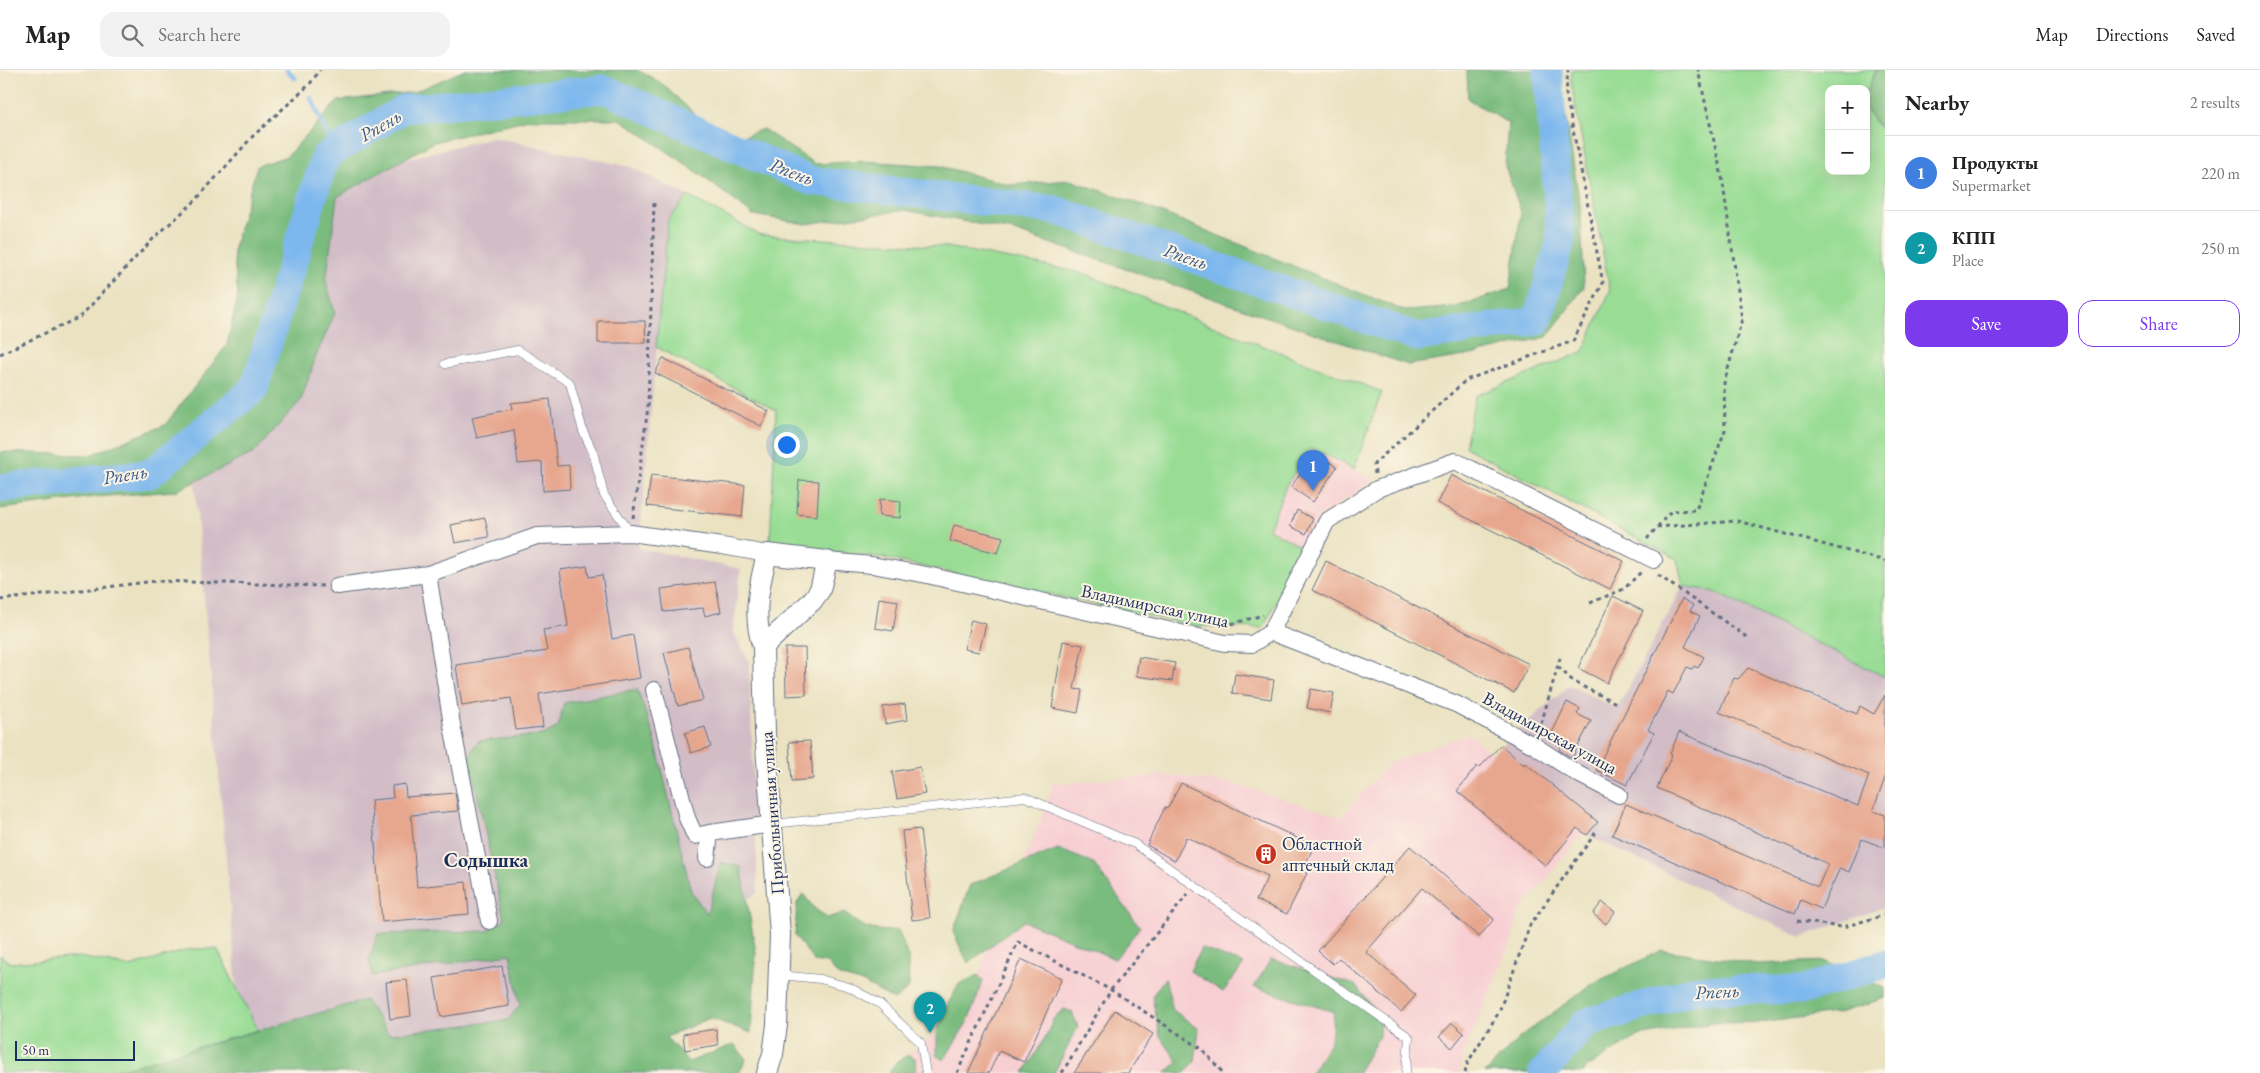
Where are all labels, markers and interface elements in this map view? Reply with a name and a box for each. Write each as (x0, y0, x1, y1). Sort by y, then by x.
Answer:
search box (100, 12, 450, 57)
text: Map (25, 19, 70, 50)
icon: search (118, 21, 146, 49)
text: Search here (158, 22, 241, 47)
text: Map (2036, 23, 2068, 46)
text: Directions (2096, 23, 2168, 46)
text: Saved (2196, 23, 2235, 46)
map controls (1825, 85, 1870, 175)
button: + (1825, 85, 1870, 130)
text: Nearby (1905, 89, 1969, 116)
text: 2 results (2190, 92, 2240, 113)
water label: Рпень (355, 103, 406, 147)
button: − (1825, 130, 1870, 175)
text: Продукты (1952, 150, 2038, 175)
water label: Рпень (766, 152, 817, 191)
text: 1 (1917, 163, 1925, 184)
text: 220 m (2201, 163, 2240, 184)
text: Supermarket (1952, 175, 2031, 196)
text: КПП (1952, 225, 1995, 250)
water label: Рпень (1161, 237, 1211, 276)
text: 2 (1917, 238, 1925, 259)
text: 250 m (2201, 238, 2240, 259)
text: Place (1952, 250, 1984, 271)
button: Save (1905, 300, 2068, 347)
button: Share (2078, 300, 2240, 347)
your location (774, 432, 800, 458)
pin: 1 (1297, 450, 1329, 491)
water label: Рпень (101, 459, 149, 490)
street label: Владимирская улица (1079, 579, 1232, 633)
street label: Владимирская улица (1479, 686, 1622, 779)
street label: Прибольничная улица (754, 730, 789, 895)
place label: Областной аптечный склад (1282, 832, 1394, 876)
building icon: Областной аптечный склад (1254, 842, 1278, 866)
district label: Содышка (444, 847, 528, 873)
water label: Рпень (1694, 978, 1740, 1005)
pin: 2 (914, 992, 946, 1033)
scale bar (15, 1038, 135, 1061)
text: 50 m (22, 1041, 49, 1059)

